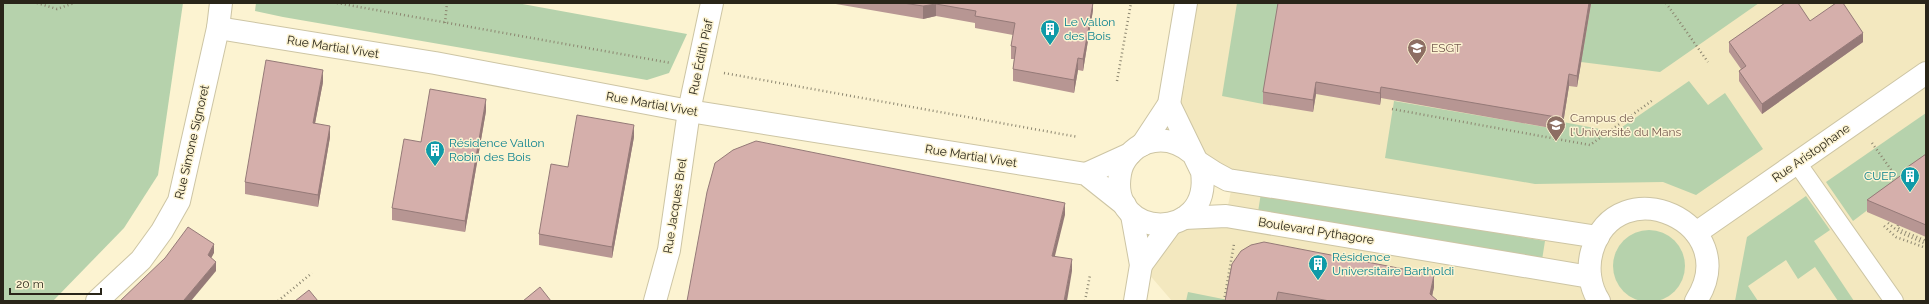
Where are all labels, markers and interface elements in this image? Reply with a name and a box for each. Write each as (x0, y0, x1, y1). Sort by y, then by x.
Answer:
place label: Le Vallon des Bois (1064, 15, 1115, 43)
street label: Rue Édith Piaf (686, 17, 716, 96)
building icon: Le Vallon des Bois (1039, 18, 1061, 46)
street label: Rue Martial Vivet (286, 33, 380, 61)
school or university icon: ESGT (1406, 37, 1428, 65)
place label: ESGT (1431, 41, 1462, 55)
street label: Rue Simone Signoret (172, 84, 212, 200)
street label: Rue Martial Vivet (605, 89, 699, 119)
place label: Campus de l'Université du Mans (1570, 111, 1682, 139)
school or university icon: Campus de l'Université du Mans (1545, 114, 1567, 142)
street label: Rue Aristophane (1770, 121, 1852, 185)
place label: Résidence Vallon Robin des Bois (449, 136, 545, 164)
building icon: Résidence Vallon Robin des Bois (424, 139, 446, 167)
street label: Rue Martial Vivet (924, 142, 1018, 170)
street label: Rue Jacques Brel (661, 157, 690, 255)
building icon: CUEP (1899, 165, 1921, 193)
place label: CUEP (1864, 169, 1897, 183)
street label: Boulevard Pythagore (1257, 215, 1375, 247)
place label: Résidence Universitaire Bartholdi (1332, 250, 1454, 278)
building icon: Résidence Universitaire Bartholdi (1307, 253, 1329, 281)
scale bar (10, 270, 101, 296)
text: 20 m (16, 277, 44, 291)

